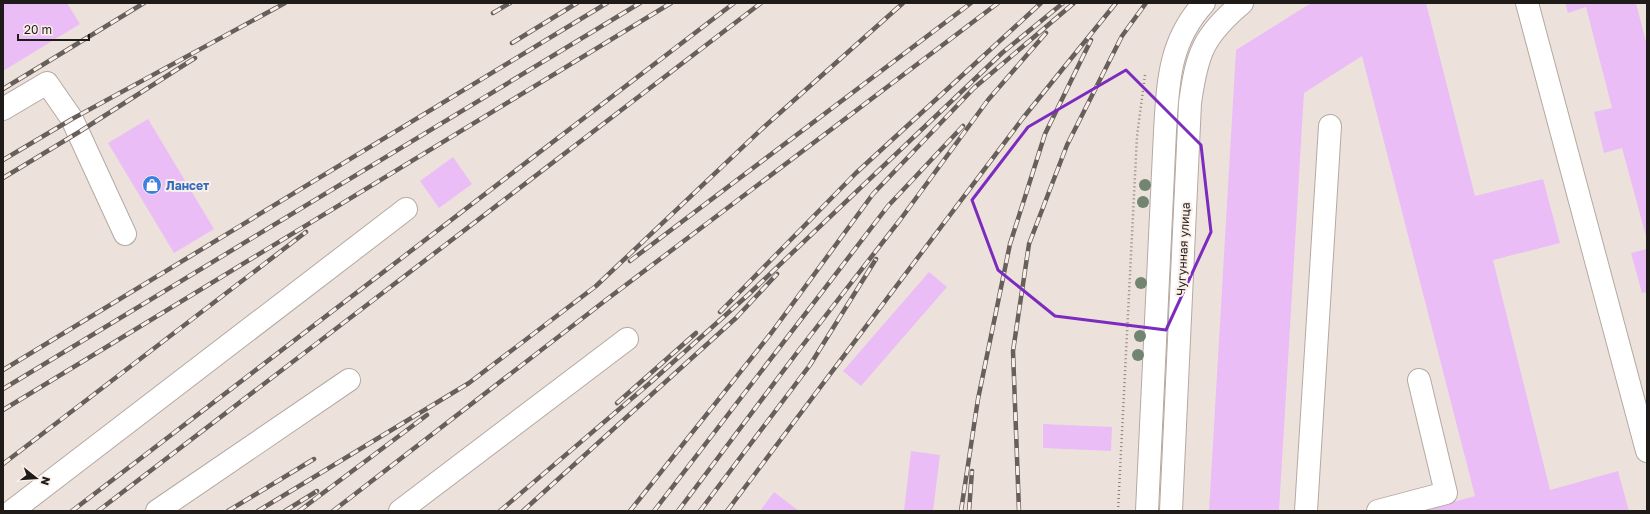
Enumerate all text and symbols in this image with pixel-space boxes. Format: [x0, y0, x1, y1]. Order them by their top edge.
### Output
scale bar [18, 16, 89, 42]
text: 20 m [24, 22, 52, 37]
shop icon: Лансет [141, 174, 163, 196]
place label: Лансет [166, 178, 209, 193]
street label: Чугунная улица [1173, 202, 1193, 296]
north arrow [16, 458, 56, 498]
text: N [39, 475, 53, 487]

